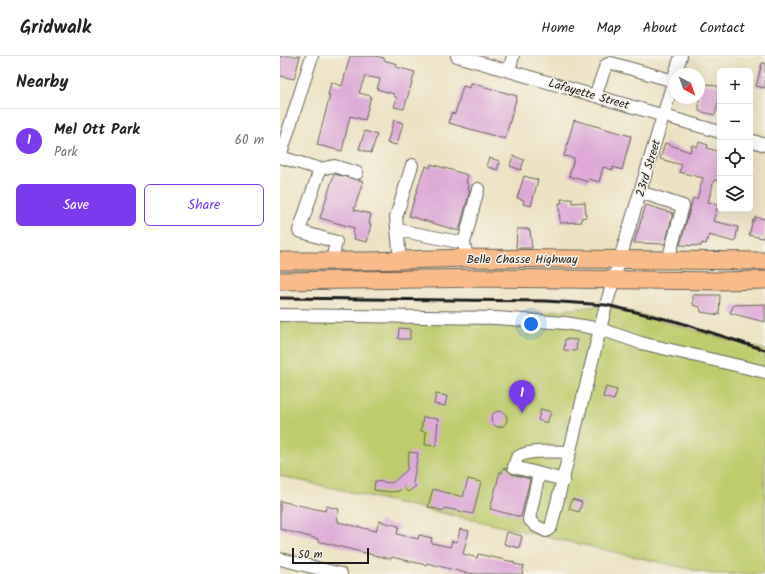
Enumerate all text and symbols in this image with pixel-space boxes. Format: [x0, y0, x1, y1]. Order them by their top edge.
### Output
text: Gridwalk [20, 13, 91, 43]
text: Home [541, 17, 575, 39]
text: Map [597, 17, 621, 39]
text: About [643, 17, 677, 39]
text: Contact [699, 17, 745, 39]
north arrow [669, 68, 705, 104]
map controls [717, 68, 753, 212]
button: + [717, 68, 753, 104]
text: Nearby [16, 69, 68, 96]
street label: Lafayette Street [546, 74, 632, 115]
button: − [717, 104, 753, 140]
text: Mel Ott Park [54, 118, 140, 142]
text: 1 [27, 130, 31, 151]
text: 60 m [235, 130, 264, 151]
street label: 23rd Street [631, 137, 666, 199]
button: locate [717, 140, 753, 176]
text: Park [54, 142, 78, 163]
button: layers [717, 176, 753, 212]
button: Save [16, 184, 136, 226]
button: Share [144, 184, 264, 226]
street label: Belle Chasse Highway [466, 250, 578, 269]
your location [521, 314, 541, 334]
pin: 1 [509, 380, 535, 413]
scale bar [292, 546, 369, 565]
text: 50 m [298, 546, 323, 564]

